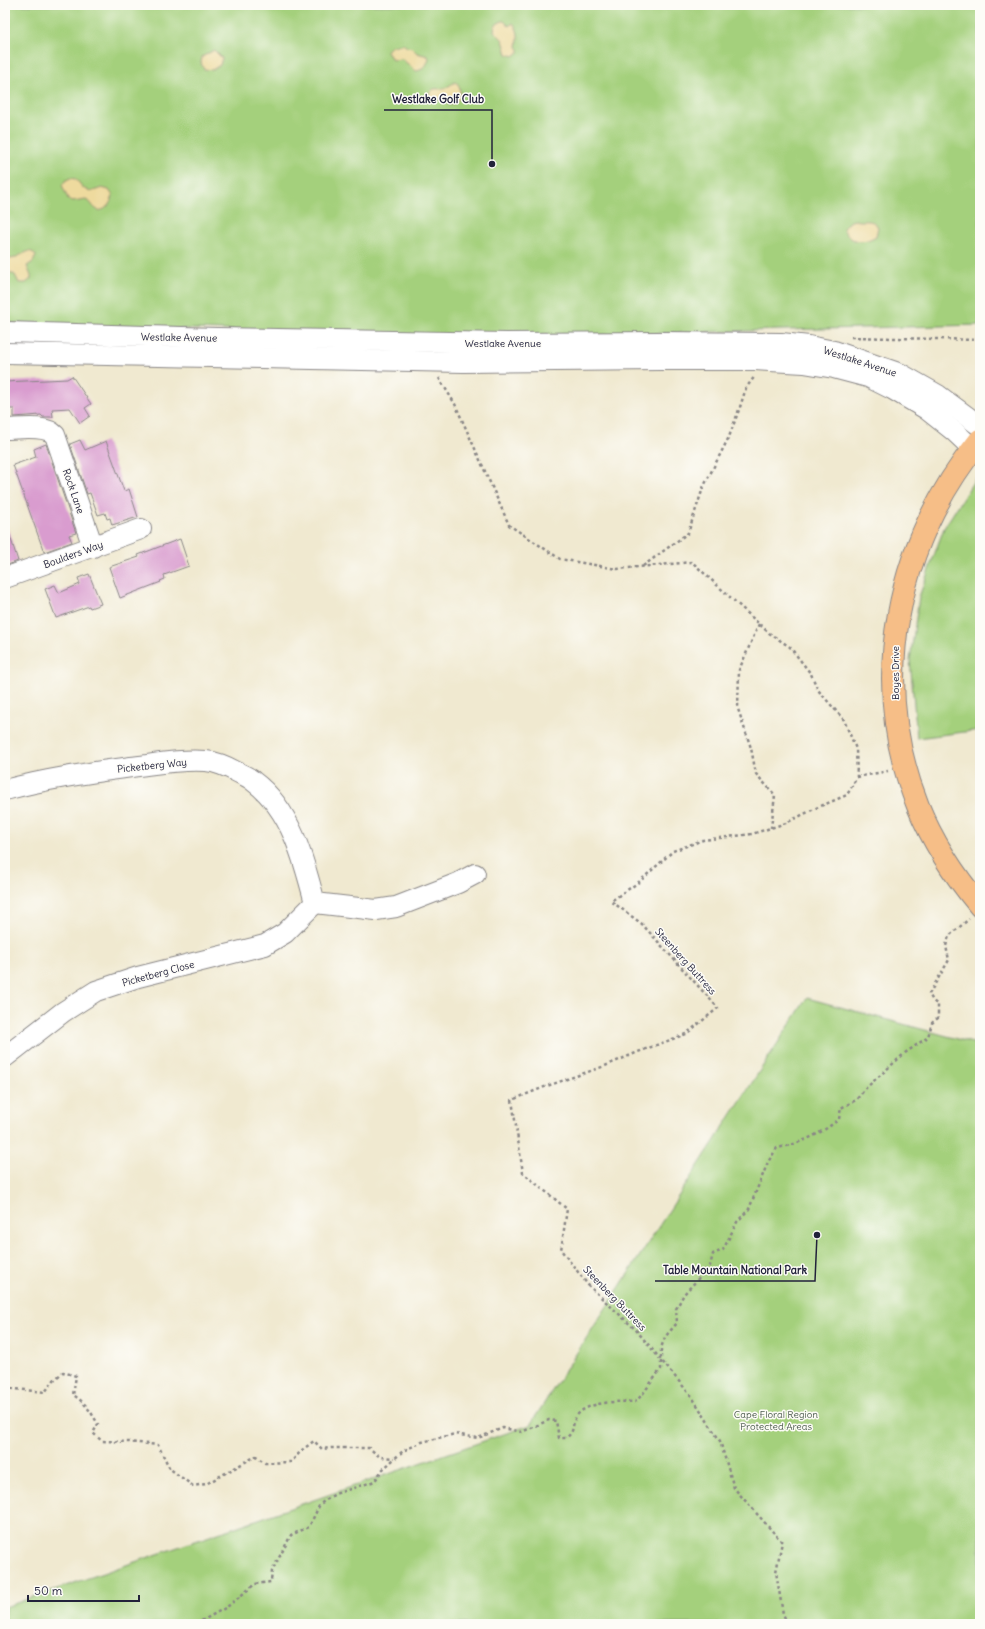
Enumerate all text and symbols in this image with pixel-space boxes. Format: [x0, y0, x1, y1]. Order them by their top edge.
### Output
callout: Westlake Golf Club [384, 87, 492, 110]
text: Westlake Golf Club [392, 92, 484, 106]
street label: Westlake Avenue [141, 330, 217, 345]
street label: Westlake Avenue [465, 337, 541, 350]
street label: Westlake Avenue [822, 344, 898, 379]
street label: Rock Lane [60, 467, 87, 515]
street label: Boulders Way [42, 538, 105, 571]
street label: Boyes Drive [889, 646, 902, 700]
street label: Picketberg Way [117, 755, 188, 776]
street label: Steenberg Buttress [652, 925, 719, 998]
street label: Picketberg Close [121, 958, 196, 989]
callout: Table Mountain National Park [655, 1258, 815, 1281]
street label: Steenberg Buttress [580, 1263, 649, 1334]
text: Table Mountain National Park [663, 1263, 807, 1277]
park label: Cape Floral Region Protected Areas [734, 1408, 818, 1433]
scale bar [28, 1577, 139, 1603]
text: 50 m [34, 1583, 63, 1598]

